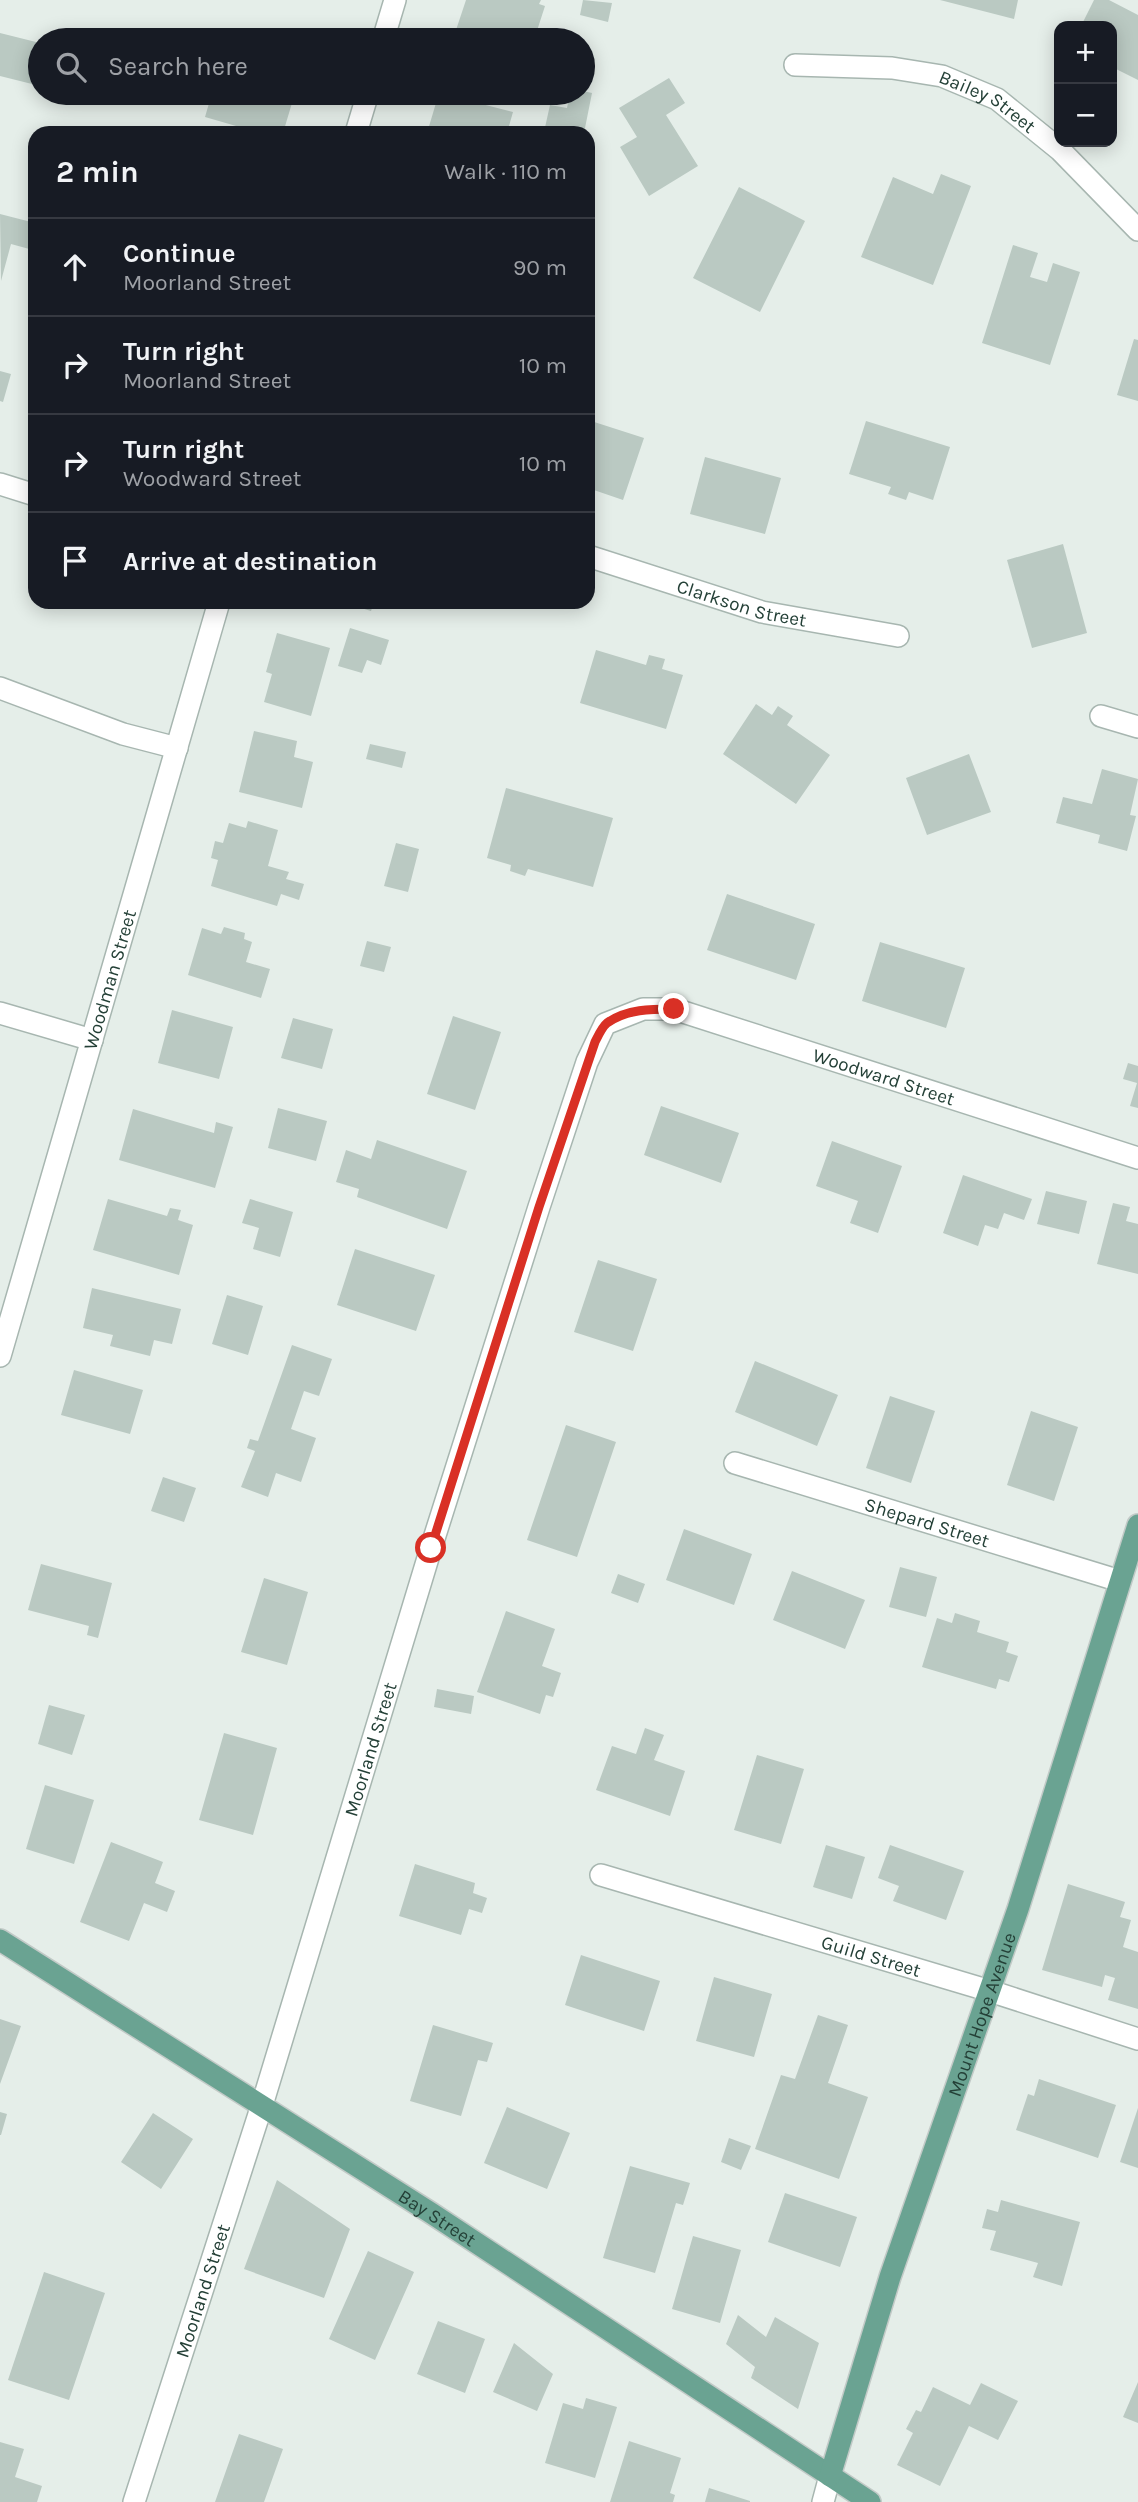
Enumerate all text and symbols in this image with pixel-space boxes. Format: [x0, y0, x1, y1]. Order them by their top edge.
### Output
map controls [1054, 21, 1117, 147]
button: + [1054, 21, 1117, 84]
search box [28, 28, 595, 105]
icon: search [52, 48, 90, 86]
text: Search here [108, 51, 248, 82]
street label: Bailey Street [936, 66, 1040, 138]
button: − [1054, 84, 1117, 147]
text: 2 min [56, 154, 139, 190]
text: Walk · 110 m [444, 158, 567, 185]
text: Continue [123, 238, 235, 269]
icon: ahead [56, 248, 94, 286]
text: 90 m [513, 254, 567, 281]
text: Moorland Street [123, 269, 291, 296]
text: Turn right [123, 336, 244, 367]
icon: right [56, 346, 94, 384]
text: 10 m [519, 352, 567, 379]
text: Moorland Street [123, 367, 291, 394]
text: Turn right [123, 434, 244, 465]
icon: right [56, 444, 94, 482]
text: 10 m [519, 450, 567, 477]
text: Woodward Street [123, 465, 301, 492]
icon: arrive [56, 542, 94, 580]
text: Arrive at destination [123, 546, 377, 577]
street label: Clarkson Street [674, 575, 808, 632]
street label: Woodman Street [80, 907, 141, 1052]
route end [658, 993, 689, 1024]
street label: Woodward Street [810, 1044, 957, 1110]
street label: Shepard Street [862, 1493, 992, 1552]
route start [415, 1532, 446, 1563]
street label: Moorland Street [340, 1680, 402, 1819]
street label: Mount Hope Avenue [944, 1930, 1021, 2100]
street label: Guild Street [819, 1931, 923, 1982]
street label: Bay Street [394, 2185, 480, 2251]
street label: Moorland Street [171, 2221, 235, 2361]

